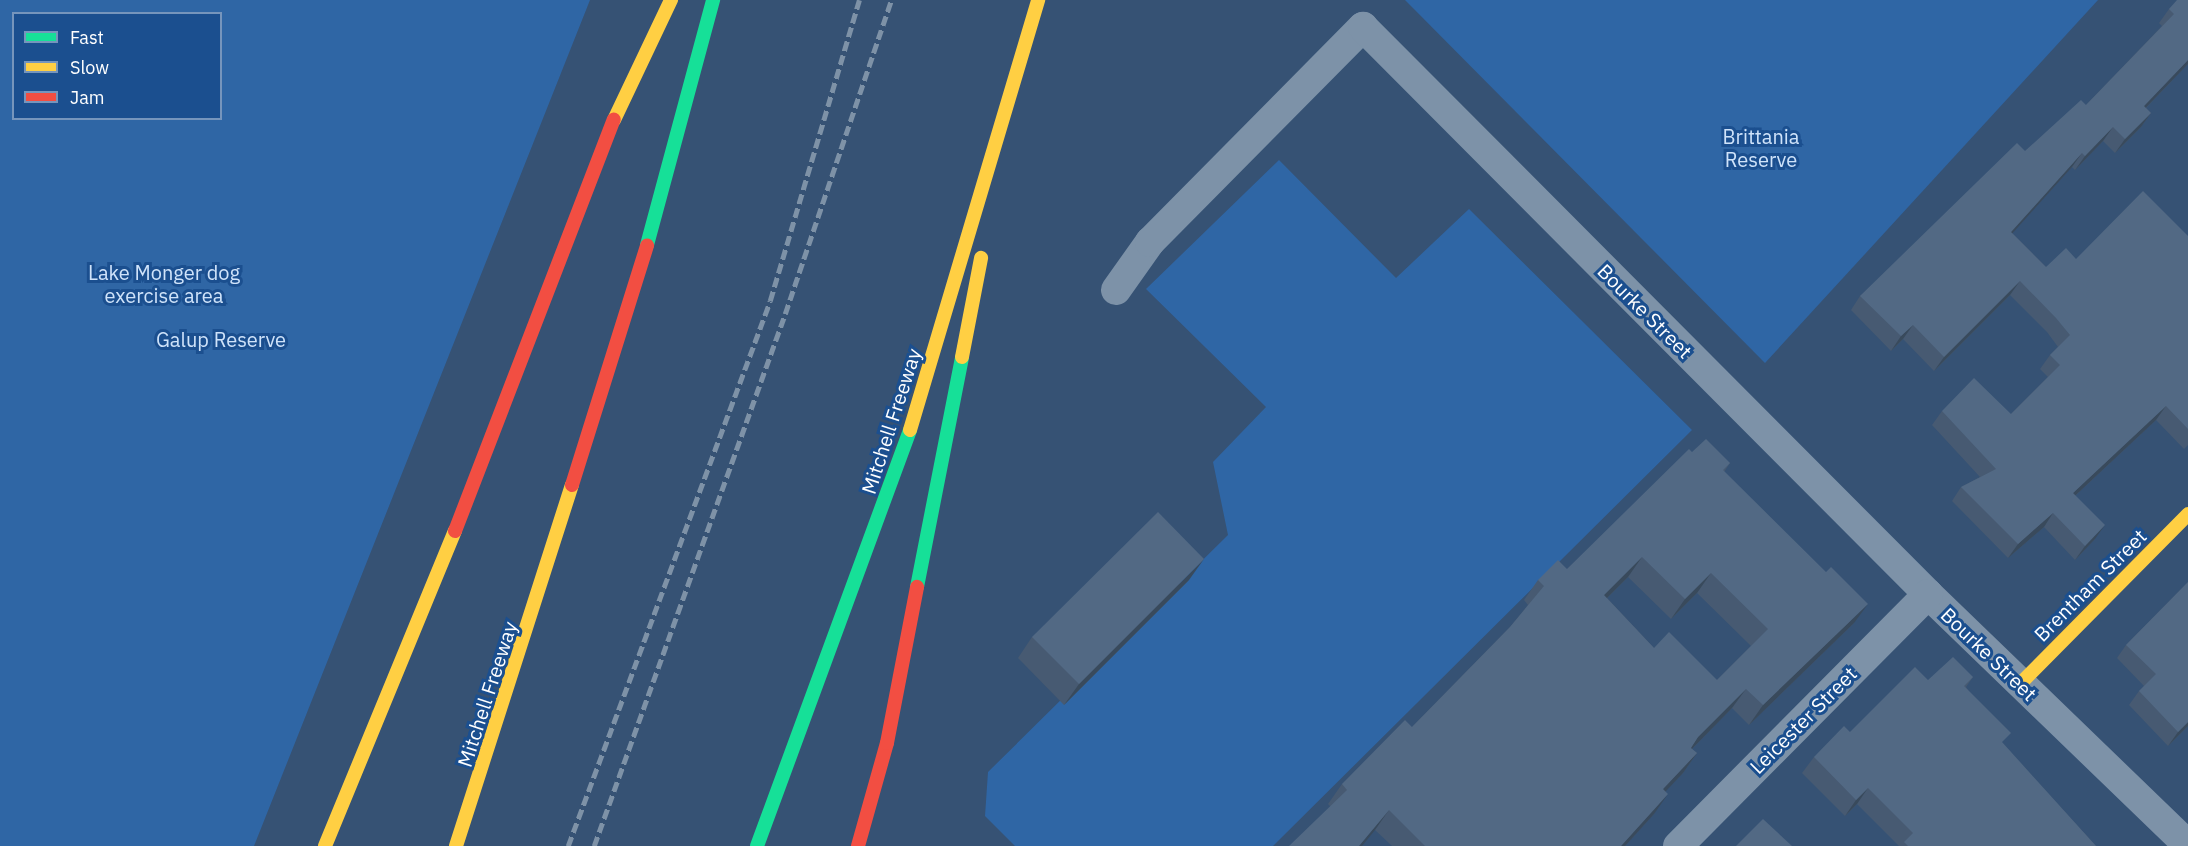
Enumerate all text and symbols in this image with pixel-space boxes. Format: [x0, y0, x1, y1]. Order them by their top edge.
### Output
legend [12, 12, 222, 120]
text: Fast [70, 26, 104, 49]
text: Slow [70, 56, 109, 79]
text: Jam [70, 86, 105, 109]
park label: Brittania Reserve [1723, 124, 1799, 171]
street label: Bourke Street [1593, 259, 1697, 363]
park label: Lake Monger dog exercise area [88, 260, 240, 307]
park label: Galup Reserve [156, 327, 286, 351]
street label: Mitchell Freeway [856, 345, 926, 497]
street label: Brentham Street [2029, 524, 2151, 646]
street label: Bourke Street [1936, 602, 2042, 706]
street label: Mitchell Freeway [452, 618, 522, 770]
street label: Leicester Street [1745, 662, 1861, 778]

